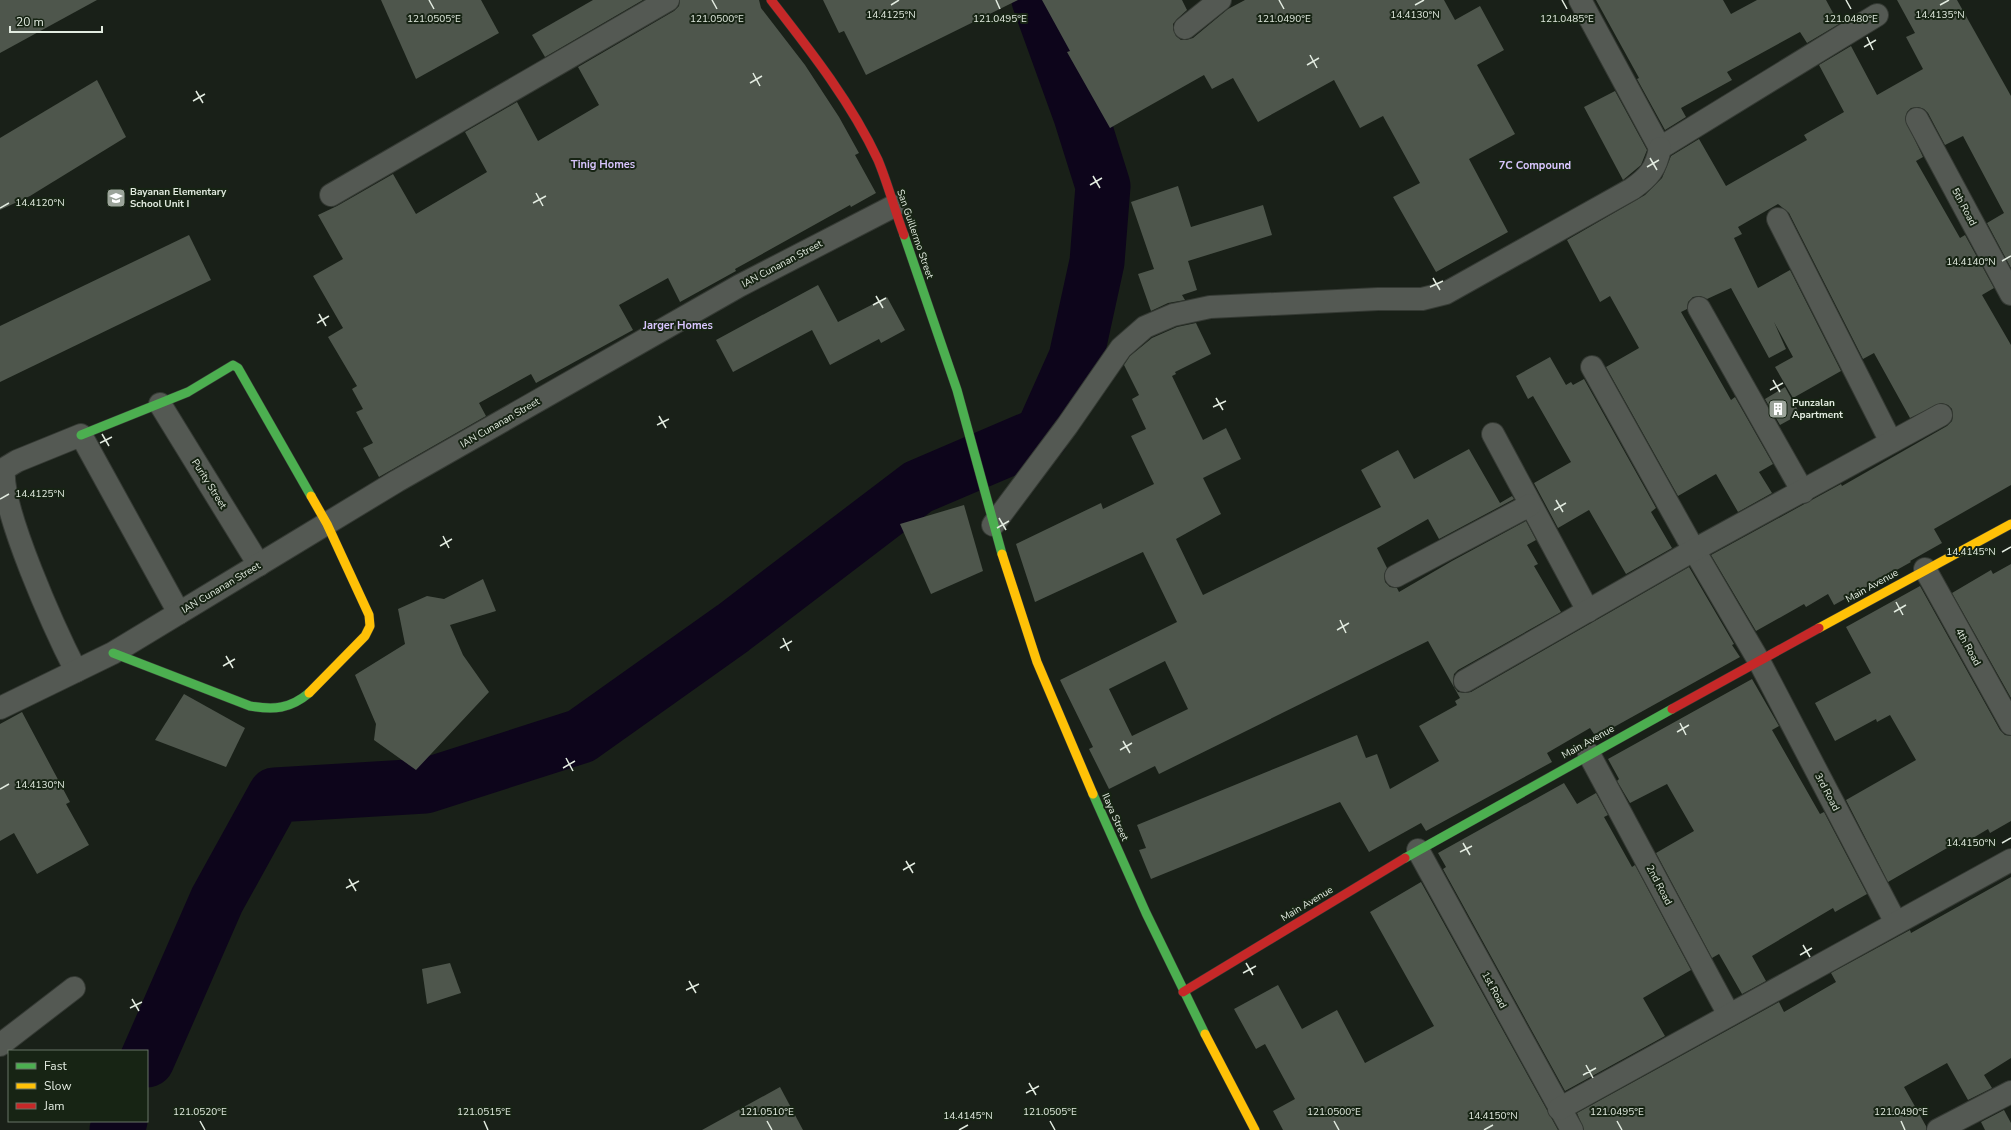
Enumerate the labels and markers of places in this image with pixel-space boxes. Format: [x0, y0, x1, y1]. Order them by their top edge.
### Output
place label: Bayanan Elementary School Unit I [130, 185, 227, 211]
school or university icon: Bayanan Elementary School Unit I [105, 187, 127, 209]
place label: Punzalan Apartment [1792, 396, 1843, 422]
building icon: Punzalan Apartment [1767, 398, 1789, 420]

